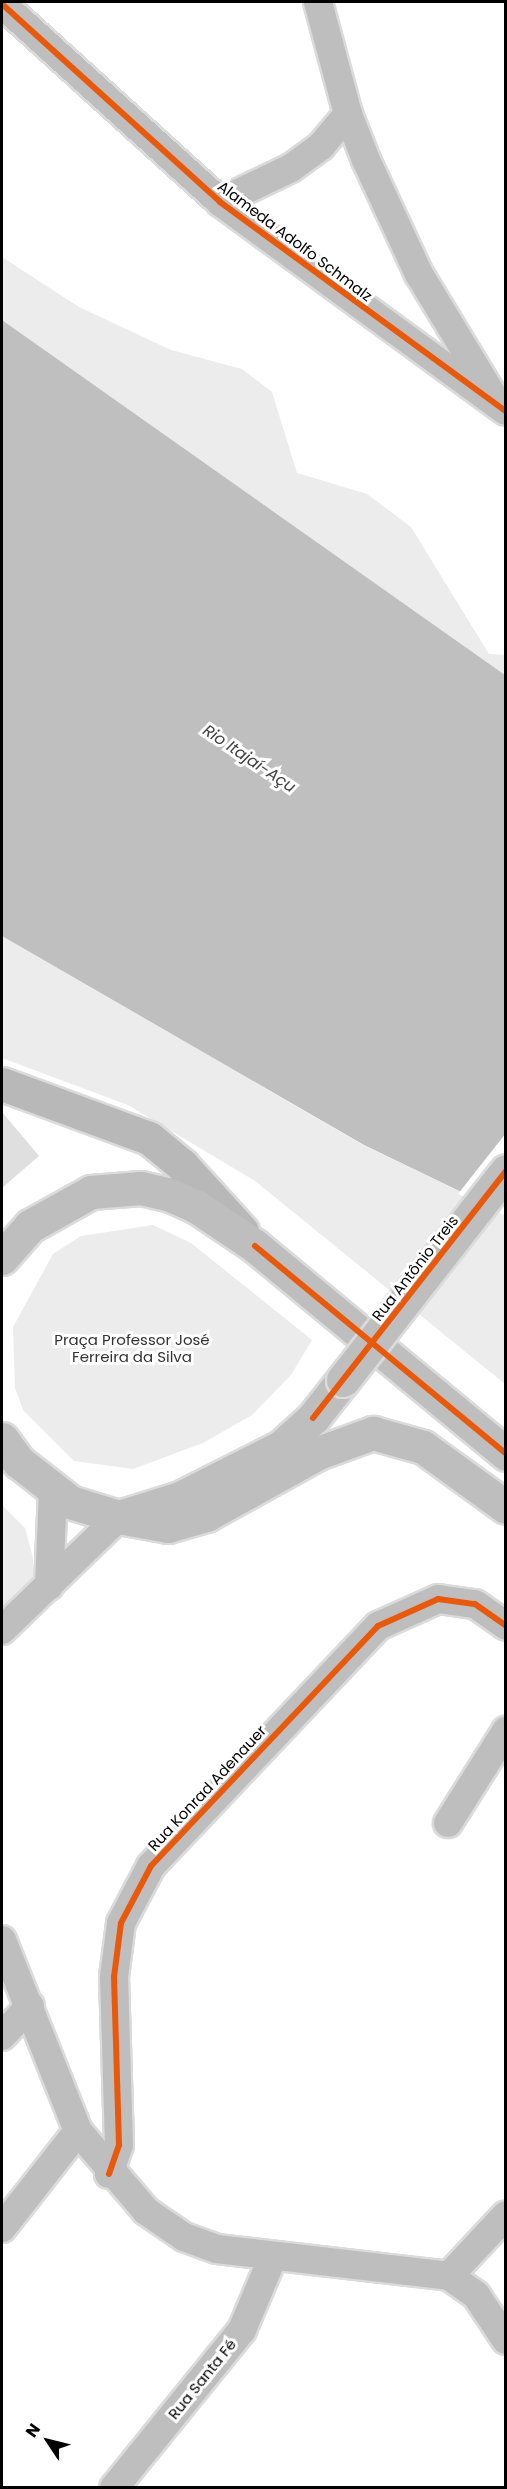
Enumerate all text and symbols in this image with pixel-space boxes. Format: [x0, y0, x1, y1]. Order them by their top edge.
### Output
street label: Alameda Adolfo Schmalz [214, 177, 376, 305]
water label: Rio Itajaí-Açu [199, 721, 299, 797]
street label: Rua Antônio Treis [368, 1212, 462, 1324]
park label: Praça Professor José Ferreira da Silva [54, 1330, 210, 1365]
street label: Rua Konrad Adenauer [144, 1722, 270, 1854]
street label: Rua Santa Fé [164, 2335, 240, 2423]
north arrow [18, 2411, 78, 2471]
text: N [20, 2419, 46, 2442]

